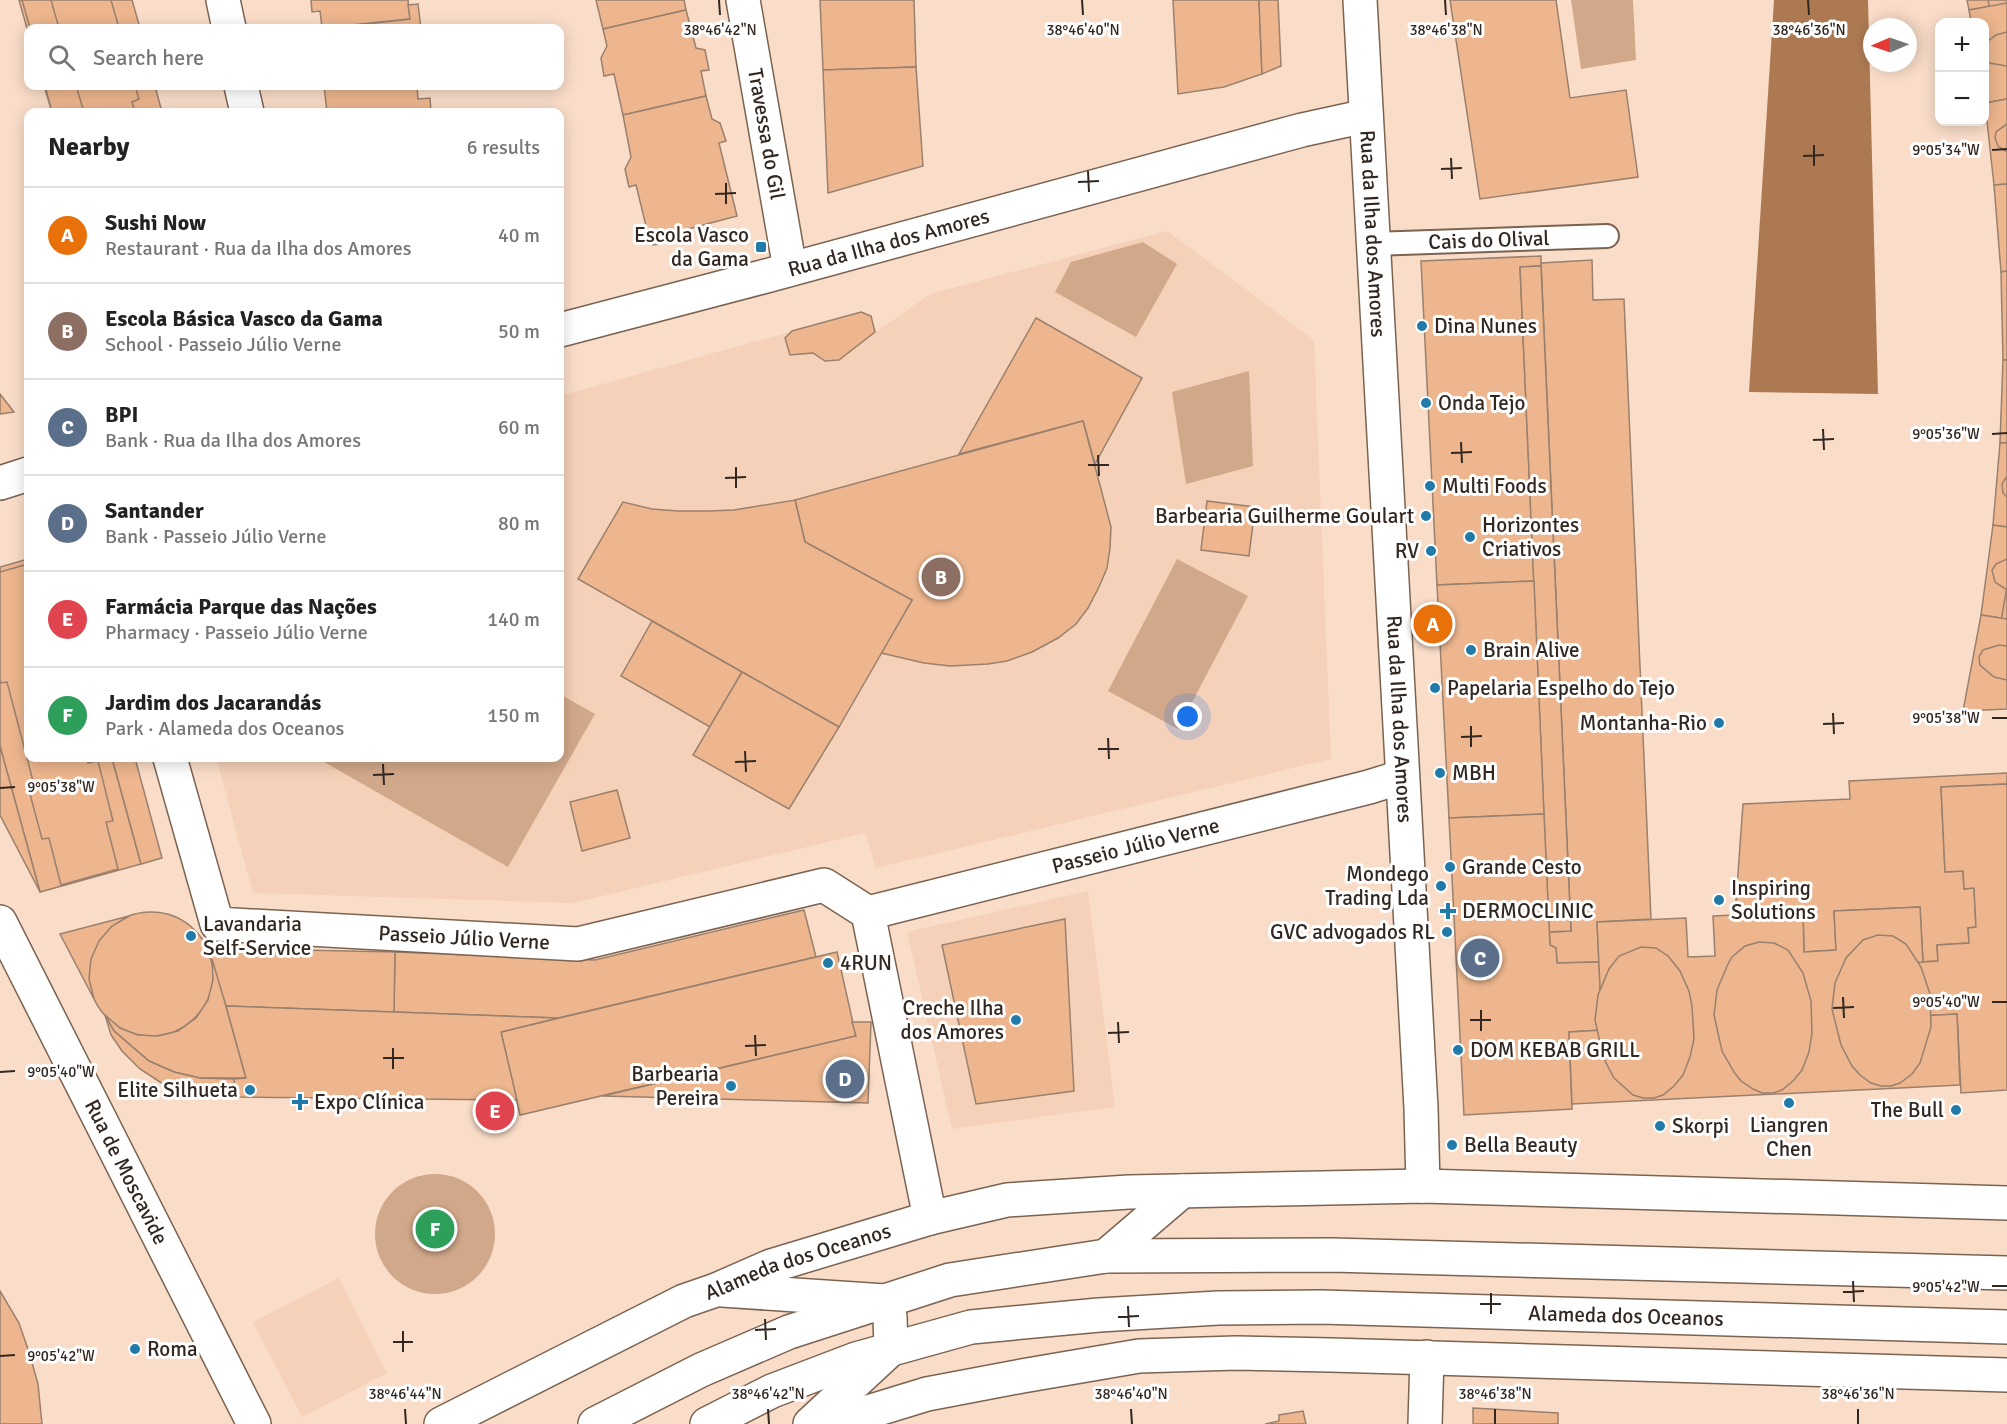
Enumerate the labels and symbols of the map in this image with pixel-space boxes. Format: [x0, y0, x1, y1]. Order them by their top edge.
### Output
north arrow [1863, 18, 1917, 72]
text: 38°46'42"N [683, 21, 757, 39]
text: 38°46'40"N [1046, 21, 1120, 39]
text: 38°46'38"N [1409, 21, 1483, 39]
text: 38°46'36"N [1772, 21, 1846, 39]
street label: Travessa do Gil [742, 66, 791, 202]
street label: Rua da Ilha dos Amores [1354, 129, 1392, 338]
text: 9°05'34"W [1912, 141, 1980, 159]
street label: Rua da Ilha dos Amores [785, 203, 992, 282]
place label: Escola Vasco da Gama [634, 222, 749, 272]
street label: Cais do Olival [1428, 225, 1550, 255]
marker: Escola Vasco da Gama [754, 240, 768, 254]
place label: Dina Nunes [1434, 313, 1537, 339]
marker: Dina Nunes [1415, 319, 1429, 333]
place label: Onda Tejo [1438, 390, 1526, 416]
marker: Onda Tejo [1419, 396, 1433, 410]
text: 9°05'36"W [1912, 425, 1980, 443]
place label: Multi Foods [1442, 473, 1547, 499]
marker: Multi Foods [1423, 479, 1437, 493]
place label: Barbearia Guilherme Goulart [1155, 503, 1414, 529]
marker: Barbearia Guilherme Goulart [1419, 509, 1433, 523]
place label: Horizontes Criativos [1482, 512, 1579, 562]
marker: Horizontes Criativos [1463, 530, 1477, 544]
place label: RV [1395, 538, 1419, 564]
marker: RV [1424, 544, 1438, 558]
pin: B [922, 554, 960, 600]
pin: A [1414, 602, 1452, 646]
street label: Rua da Ilha dos Amores [1381, 614, 1418, 823]
place label: Brain Alive [1483, 637, 1579, 663]
marker: Brain Alive [1464, 643, 1478, 657]
place label: Papelaria Espelho do Tejo [1447, 675, 1675, 701]
marker: Papelaria Espelho do Tejo [1428, 681, 1442, 695]
your location [1173, 702, 1202, 731]
text: 9°05'38"W [1912, 709, 1980, 727]
place label: Montanha-Rio [1580, 710, 1707, 736]
marker: Montanha-Rio [1712, 716, 1726, 730]
place label: MBH [1452, 760, 1496, 786]
marker: MBH [1433, 766, 1447, 780]
text: 9°05'38"W [27, 778, 95, 796]
street label: Passeio Júlio Verne [1049, 812, 1222, 879]
place label: Grande Cesto [1462, 854, 1582, 880]
marker: Grande Cesto [1443, 860, 1457, 874]
place label: Mondego Trading Lda [1325, 861, 1429, 911]
place label: Inspiring Solutions [1731, 875, 1816, 925]
marker: Mondego Trading Lda [1434, 879, 1448, 893]
marker: Inspiring Solutions [1712, 893, 1726, 907]
place label: DERMOCLINIC [1462, 898, 1594, 924]
marker: DERMOCLINIC [1439, 902, 1457, 920]
place label: Lavandaria Self-Service [203, 911, 311, 961]
place label: GVC advogados RL [1270, 919, 1435, 945]
street label: Passeio Júlio Verne [378, 920, 551, 955]
marker: GVC advogados RL [1440, 925, 1454, 939]
marker: Lavandaria Self-Service [184, 929, 198, 943]
pin: C [1460, 936, 1500, 980]
place label: 4RUN [840, 950, 892, 976]
marker: 4RUN [821, 956, 835, 970]
text: 9°05'40"W [1912, 993, 1980, 1011]
place label: Creche Ilha dos Amores [901, 995, 1004, 1045]
marker: Creche Ilha dos Amores [1009, 1013, 1023, 1027]
place label: DOM KEBAB GRILL [1470, 1037, 1640, 1063]
marker: DOM KEBAB GRILL [1451, 1043, 1465, 1057]
pin: D [826, 1056, 864, 1102]
place label: Barbearia Pereira [631, 1061, 719, 1111]
text: 9°05'40"W [27, 1063, 95, 1081]
place label: Elite Silhueta [117, 1077, 238, 1103]
marker: Barbearia Pereira [724, 1079, 738, 1093]
marker: Elite Silhueta [243, 1083, 257, 1097]
pin: E [476, 1088, 514, 1134]
place label: Expo Clínica [314, 1089, 424, 1115]
marker: Expo Clínica [291, 1093, 309, 1111]
street label: Rua de Moscavide [79, 1095, 174, 1249]
marker: Liangren Chen [1782, 1096, 1796, 1110]
place label: The Bull [1871, 1097, 1944, 1123]
marker: The Bull [1949, 1103, 1963, 1117]
place label: Liangren Chen [1750, 1112, 1828, 1162]
place label: Skorpi [1672, 1113, 1729, 1139]
marker: Skorpi [1653, 1119, 1667, 1133]
place label: Bella Beauty [1464, 1132, 1577, 1158]
marker: Bella Beauty [1445, 1138, 1459, 1152]
pin: F [416, 1206, 454, 1252]
street label: Alameda dos Oceanos [701, 1218, 894, 1306]
text: 9°05'42"W [1912, 1278, 1980, 1296]
street label: Alameda dos Oceanos [1528, 1300, 1724, 1332]
place label: Roma [147, 1336, 198, 1362]
marker: Roma [128, 1342, 142, 1356]
text: 9°05'42"W [27, 1347, 95, 1365]
text: 38°46'44"N [368, 1385, 442, 1403]
text: 38°46'42"N [731, 1385, 805, 1403]
text: 38°46'40"N [1094, 1385, 1168, 1403]
text: 38°46'38"N [1458, 1385, 1532, 1403]
text: 38°46'36"N [1821, 1385, 1895, 1403]

